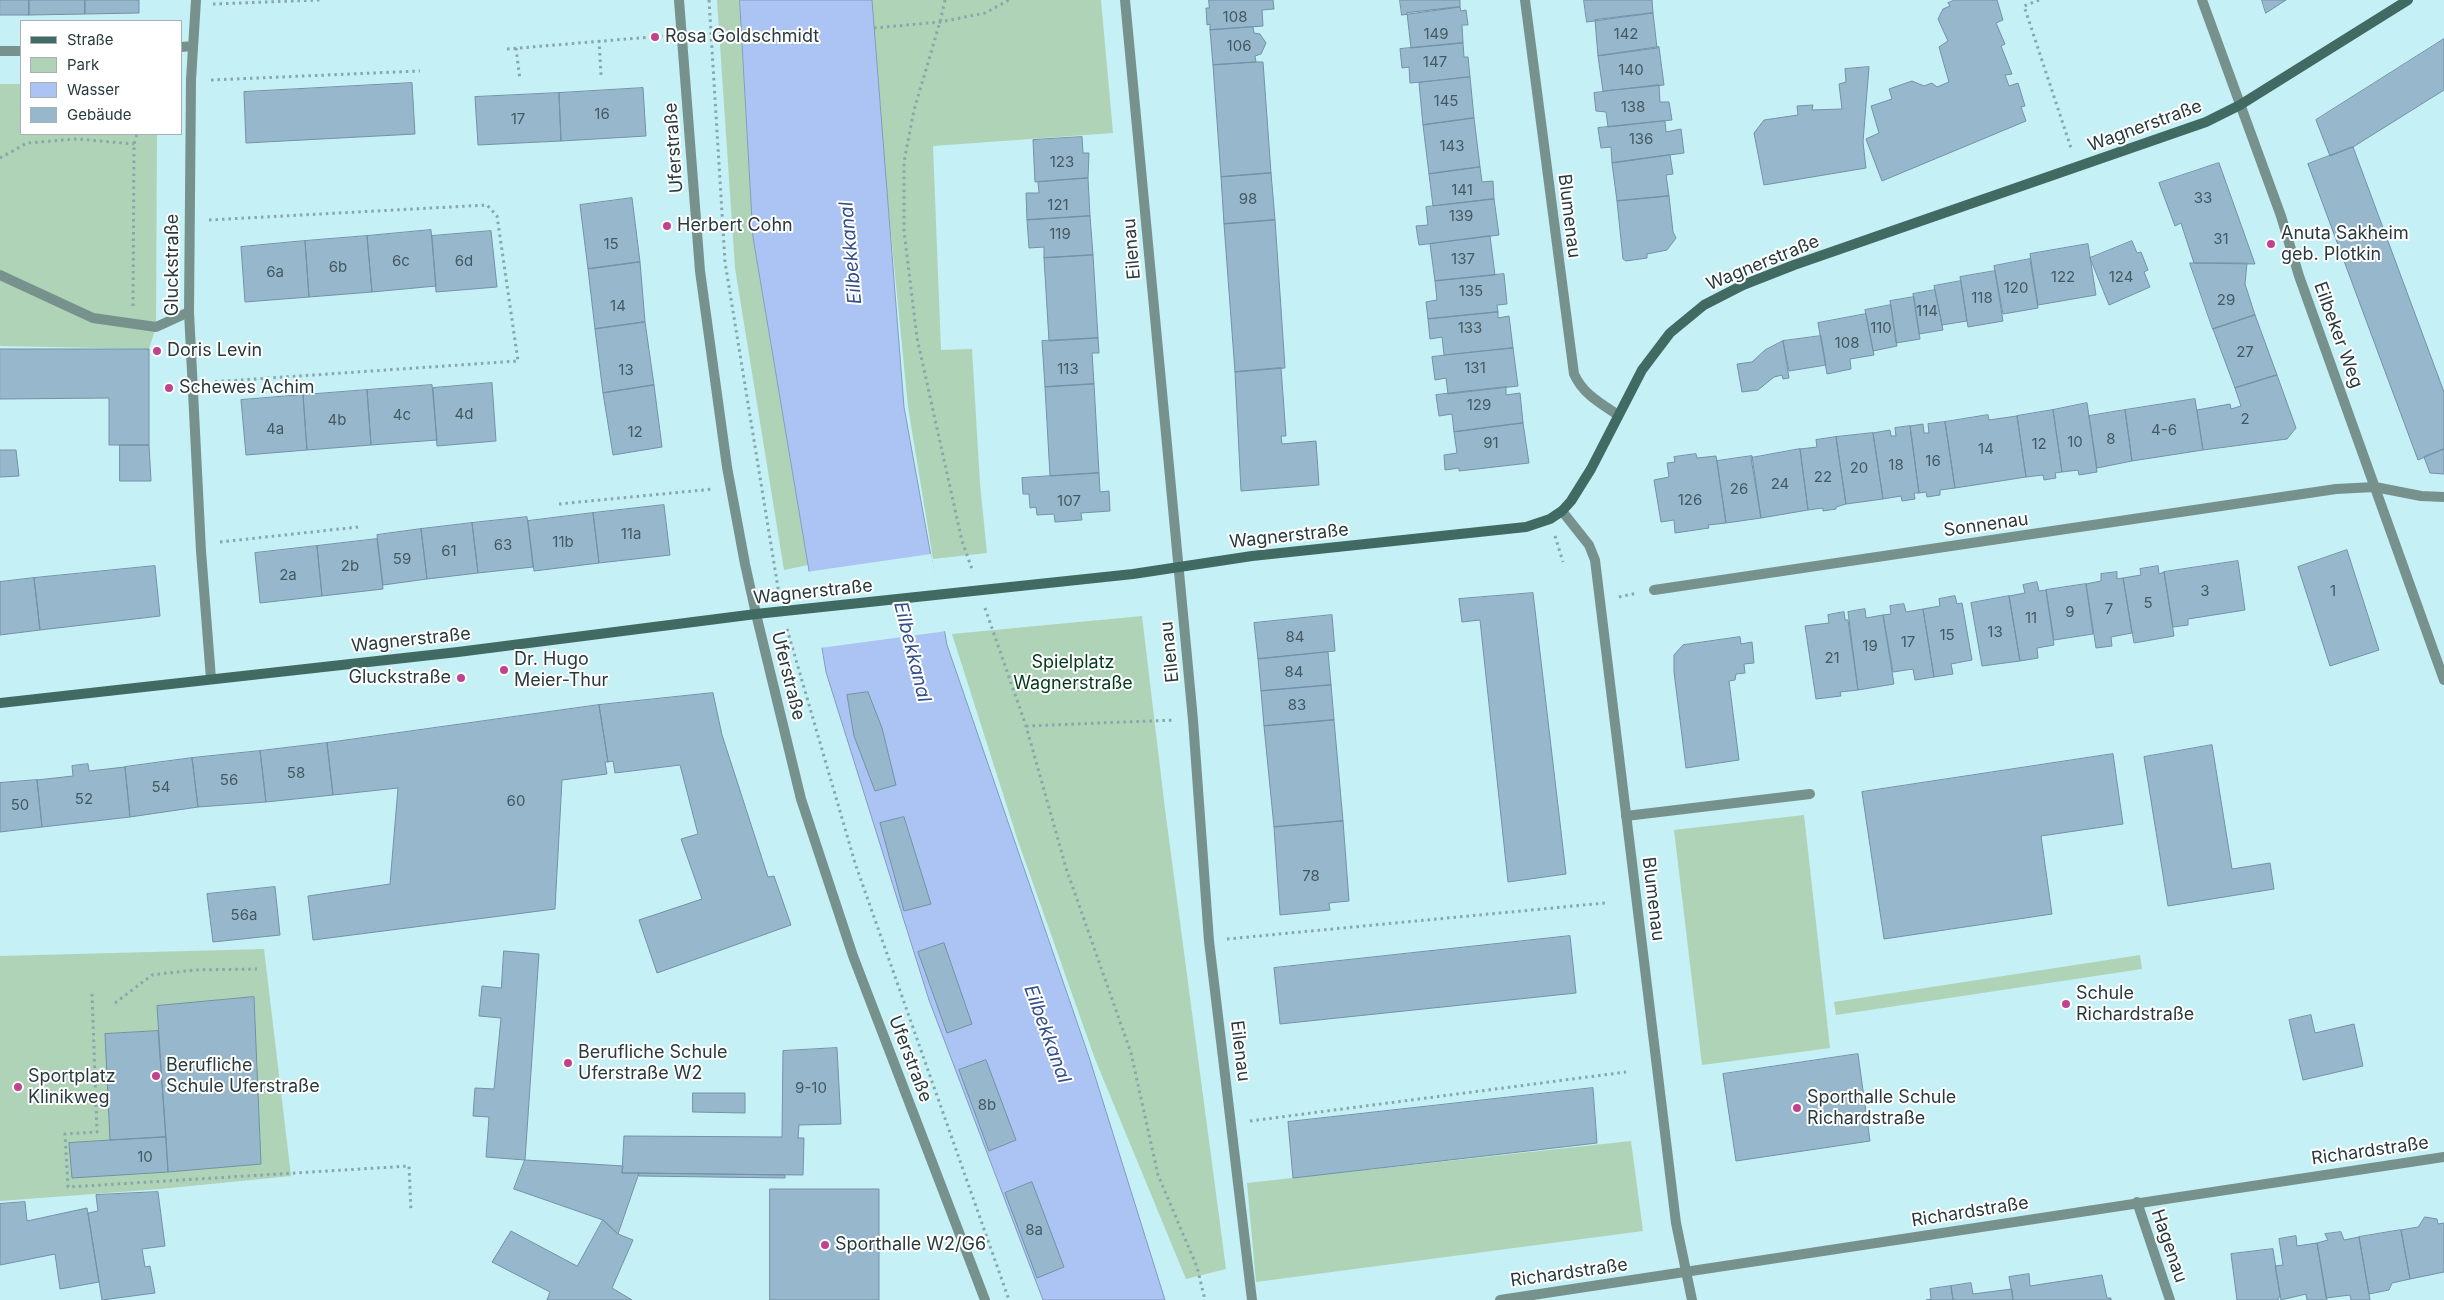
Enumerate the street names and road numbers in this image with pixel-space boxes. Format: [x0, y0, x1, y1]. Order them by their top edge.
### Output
street label: Wagnerstraße [2085, 95, 2205, 157]
street label: Uferstraße [660, 102, 688, 194]
street label: Blumenau [1553, 173, 1585, 259]
street label: Gluckstraße [162, 214, 184, 316]
street label: Eilenau [1119, 217, 1145, 281]
street label: Wagnerstraße [1703, 231, 1823, 295]
street label: Eilbeker Weg [2309, 279, 2367, 391]
street label: Sonnenau [1942, 508, 2030, 542]
street label: Wagnerstraße [1228, 519, 1350, 553]
street label: Wagnerstraße [752, 575, 874, 609]
street label: Eilenau [1156, 620, 1184, 684]
street label: Wagnerstraße [350, 623, 472, 657]
street label: Uferstraße [767, 629, 809, 723]
street label: Blumenau [1637, 856, 1669, 942]
street label: Uferstraße [884, 1013, 936, 1105]
street label: Eilenau [1226, 1019, 1254, 1083]
street label: Richardstraße [2310, 1132, 2430, 1170]
street label: Richardstraße [1910, 1192, 2030, 1232]
street label: Hagenau [2146, 1206, 2192, 1286]
street label: Richardstraße [1509, 1254, 1629, 1292]

